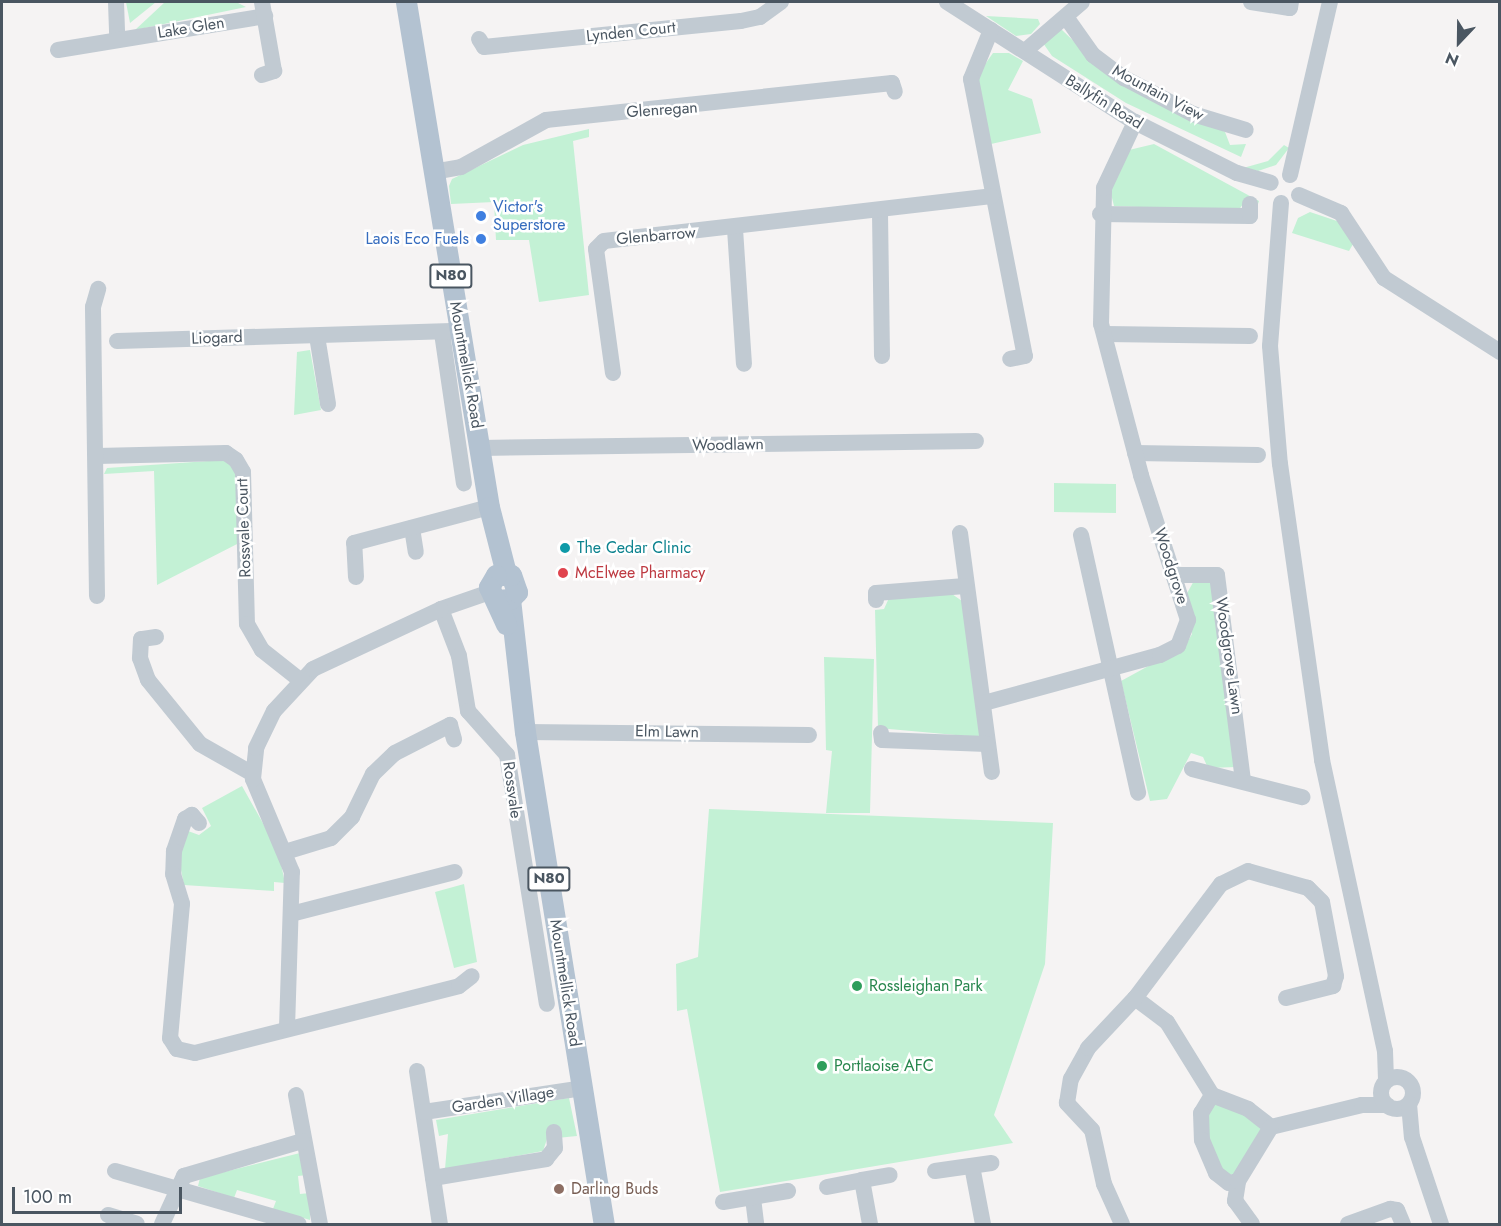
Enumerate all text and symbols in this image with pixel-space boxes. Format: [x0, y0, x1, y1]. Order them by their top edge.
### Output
north arrow [1429, 12, 1489, 72]
street label: Lake Glen [156, 13, 226, 43]
street label: Lynden Court [585, 18, 677, 46]
text: N [1442, 46, 1462, 72]
street label: Mountain View [1109, 61, 1207, 125]
street label: Ballyfin Road [1062, 71, 1146, 133]
street label: Glenregan [626, 98, 698, 122]
place label: Victor's Superstore [493, 197, 566, 235]
marker: Victor's Superstore [474, 209, 488, 223]
street label: Glenbarrow [615, 223, 697, 249]
place label: Laois Eco Fuels [366, 229, 469, 249]
marker: Laois Eco Fuels [474, 232, 488, 246]
road number: N80 [428, 264, 474, 288]
street label: Mountmellick Road [445, 300, 487, 430]
street label: Liogard [191, 328, 243, 348]
street label: Woodlawn [692, 435, 764, 455]
street label: Rossvale Court [233, 478, 255, 578]
street label: Woodgrove [1150, 525, 1192, 607]
place label: The Cedar Clinic [577, 538, 691, 558]
marker: The Cedar Clinic [558, 541, 572, 555]
place label: McElwee Pharmacy [575, 563, 705, 583]
marker: McElwee Pharmacy [556, 566, 570, 580]
street label: Woodgrove Lawn [1211, 596, 1247, 716]
street label: Elm Lawn [635, 722, 699, 742]
street label: Rossvale [499, 760, 525, 820]
road number: N80 [526, 867, 572, 891]
street label: Mountmellick Road [545, 918, 585, 1048]
place label: Rossleighan Park [869, 976, 983, 996]
marker: Rossleighan Park [850, 979, 864, 993]
place label: Portlaoise AFC [834, 1056, 934, 1076]
marker: Portlaoise AFC [815, 1059, 829, 1073]
street label: Garden Village [450, 1082, 556, 1118]
scale bar [15, 1175, 184, 1213]
place label: Darling Buds [571, 1179, 658, 1199]
marker: Darling Buds [552, 1182, 566, 1196]
text: 100 m [23, 1184, 72, 1210]

